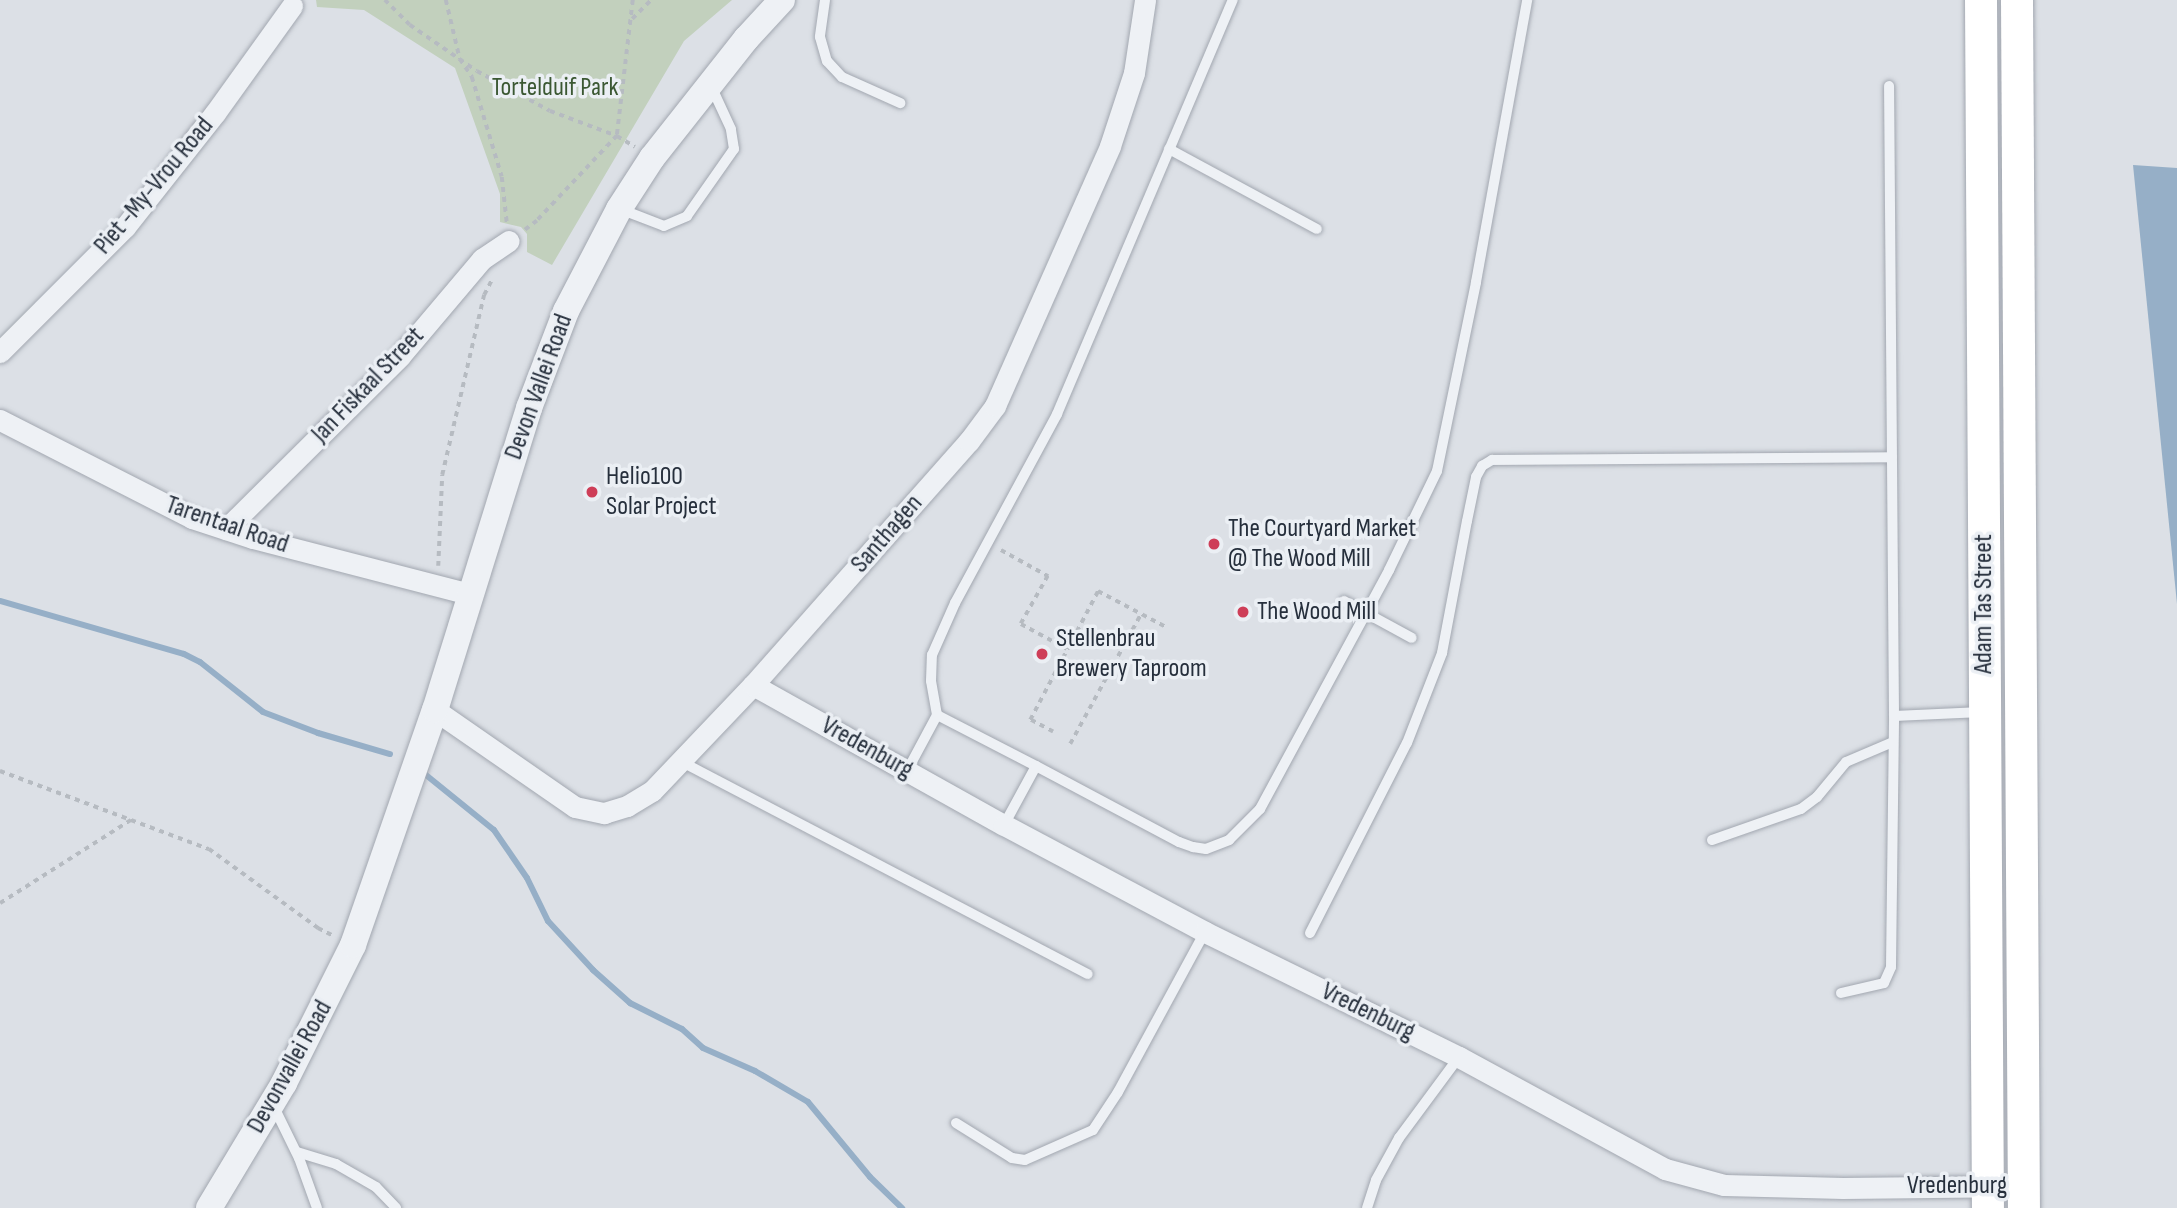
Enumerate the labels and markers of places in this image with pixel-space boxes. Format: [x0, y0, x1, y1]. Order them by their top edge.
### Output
place label: Helio100 Solar Project [606, 461, 716, 522]
marker: Helio100 Solar Project [584, 484, 600, 500]
place label: The Courtyard Market @ The Wood Mill [1228, 513, 1416, 574]
marker: The Courtyard Market @ The Wood Mill [1206, 536, 1222, 552]
place label: The Wood Mill [1257, 596, 1376, 628]
marker: The Wood Mill [1235, 604, 1251, 620]
place label: Stellenbrau Brewery Taproom [1056, 623, 1207, 684]
marker: Stellenbrau Brewery Taproom [1034, 646, 1050, 662]

